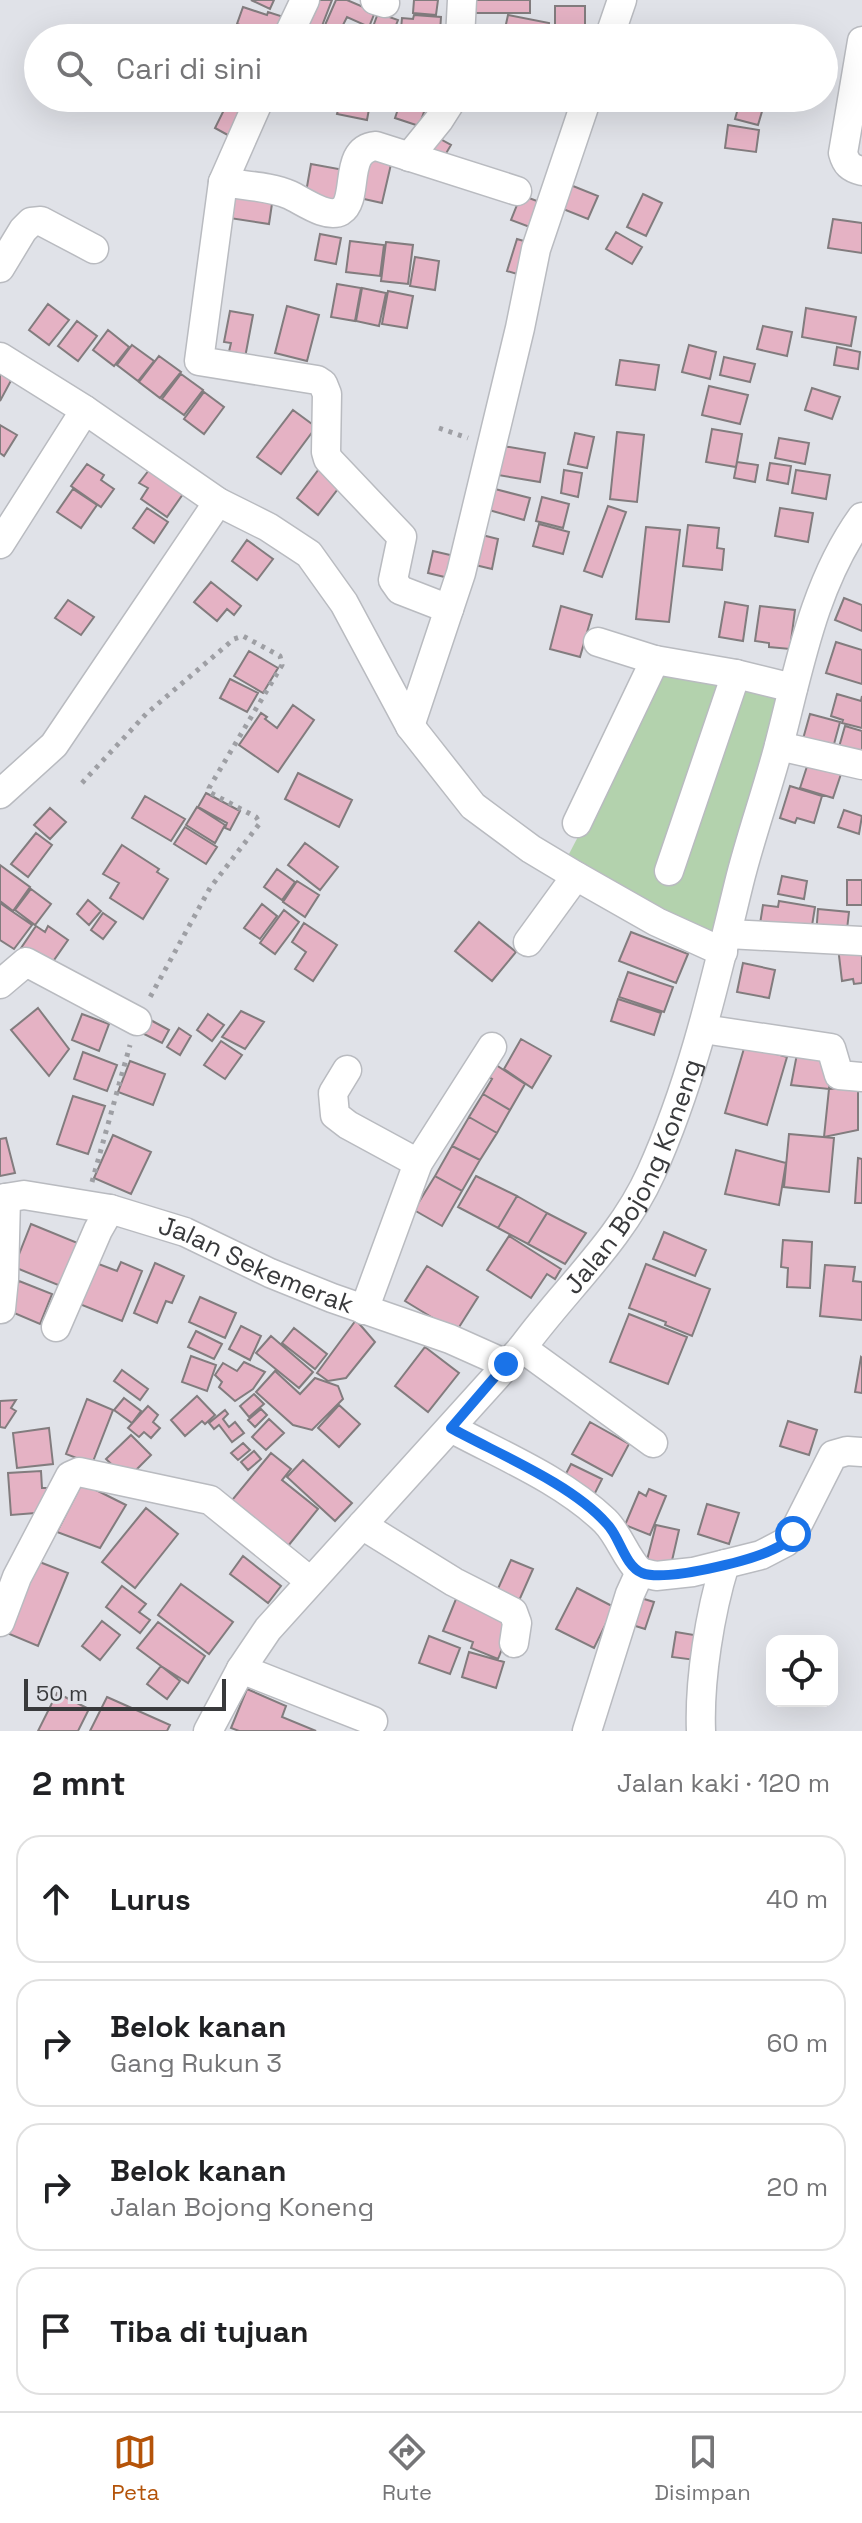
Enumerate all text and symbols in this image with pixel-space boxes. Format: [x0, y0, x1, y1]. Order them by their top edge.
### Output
search box [24, 24, 838, 112]
icon: search [52, 46, 96, 90]
text: Cari di sini [116, 49, 262, 88]
street label: Jalan Bojong Koneng [556, 1055, 709, 1301]
street label: Jalan Sekemerak [154, 1208, 358, 1321]
route end [488, 1346, 524, 1382]
route start [775, 1516, 811, 1552]
map controls [766, 1635, 838, 1707]
button: locate [766, 1635, 838, 1707]
scale bar [24, 1675, 226, 1711]
text: 50 m [36, 1679, 88, 1707]
text: 2 mnt [32, 1762, 126, 1805]
text: Jalan kaki · 120 m [617, 1766, 830, 1800]
icon: ahead [34, 1877, 78, 1921]
text: Lurus [110, 1880, 191, 1919]
text: 40 m [766, 1882, 828, 1916]
text: Belok kanan [110, 2007, 286, 2046]
icon: right [34, 2021, 78, 2065]
text: 60 m [766, 2026, 828, 2060]
text: Gang Rukun 3 [110, 2046, 282, 2080]
text: Belok kanan [110, 2151, 286, 2190]
icon: right [34, 2165, 78, 2209]
text: 20 m [767, 2170, 828, 2204]
text: Jalan Bojong Koneng [110, 2190, 374, 2224]
icon: arrive [34, 2309, 78, 2353]
text: Tiba di tujuan [110, 2312, 309, 2351]
tab: Peta [111, 2430, 159, 2506]
tab: Rute [382, 2430, 432, 2506]
tab: Disimpan [655, 2430, 751, 2506]

